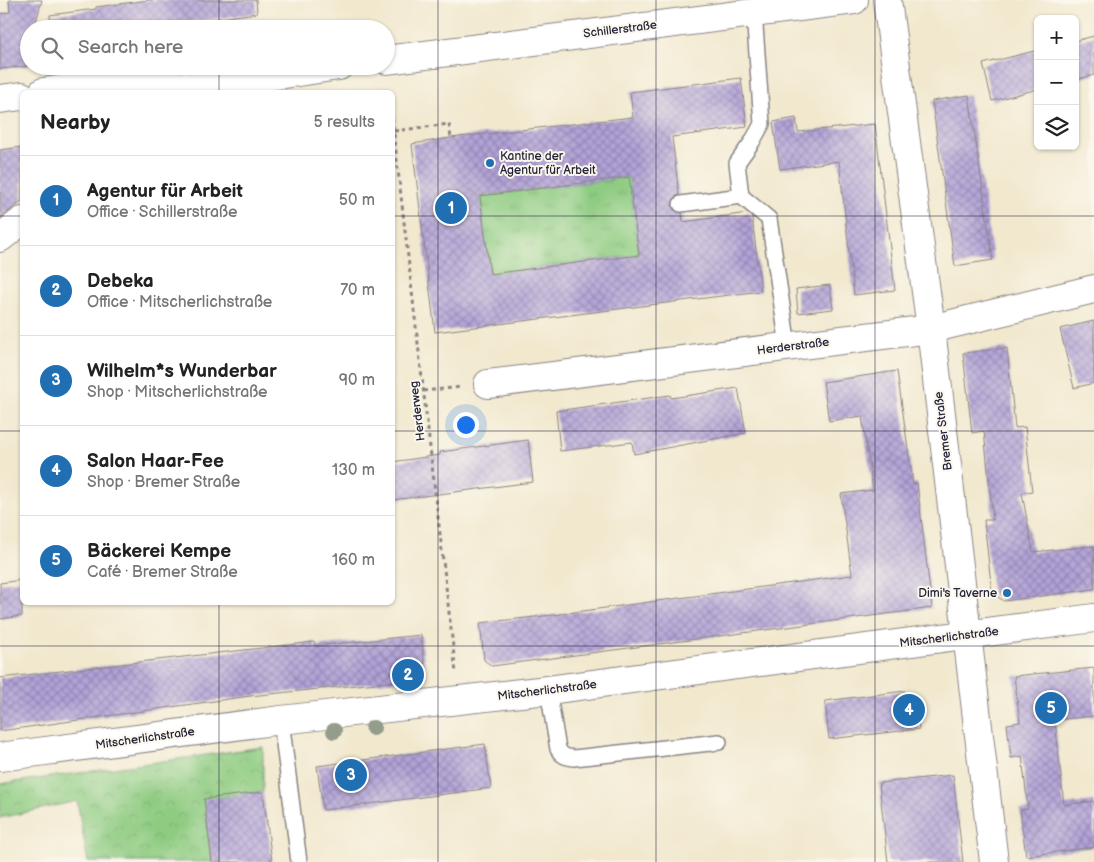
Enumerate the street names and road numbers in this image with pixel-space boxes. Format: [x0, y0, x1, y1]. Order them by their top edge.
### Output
street label: Schillerstraße [582, 18, 658, 41]
street label: Herderstraße [756, 335, 830, 358]
street label: Herderweg [406, 380, 429, 442]
street label: Bremer Straße [931, 391, 956, 471]
street label: Mitscherlichstraße [899, 624, 1000, 651]
street label: Mitscherlichstraße [497, 677, 598, 704]
street label: Mitscherlichstraße [95, 724, 196, 753]

